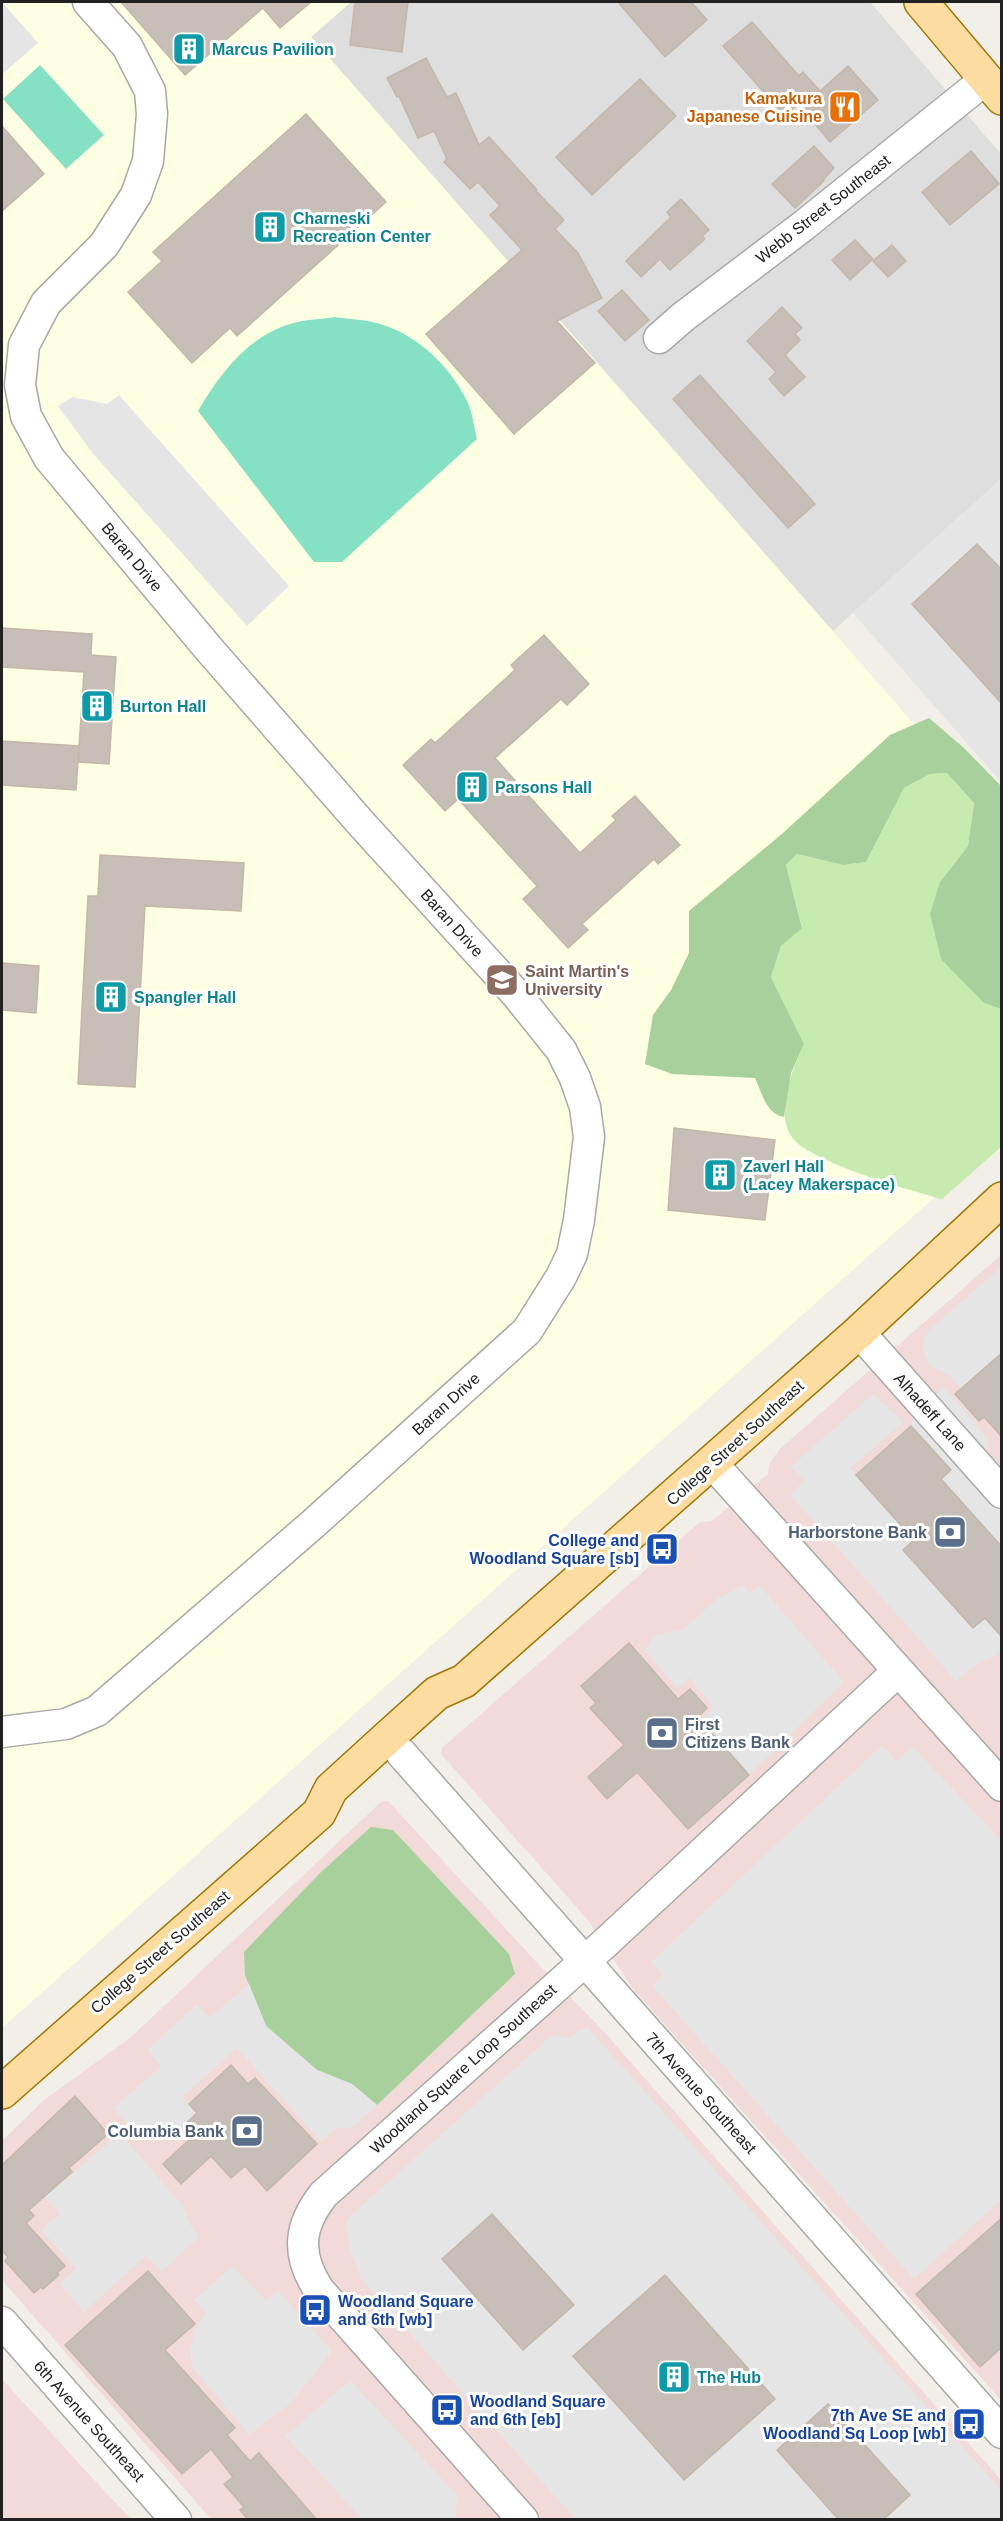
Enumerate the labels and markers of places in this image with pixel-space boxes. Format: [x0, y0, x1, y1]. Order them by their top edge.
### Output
building icon: Marcus Pavilion [171, 31, 207, 67]
place label: Marcus Pavilion [212, 41, 334, 58]
restaurant icon: Kamakura Japanese Cuisine [827, 89, 863, 125]
place label: Kamakura Japanese Cuisine [687, 90, 822, 125]
building icon: Charneski Recreation Center [252, 209, 288, 245]
place label: Charneski Recreation Center [293, 210, 431, 245]
building icon: Burton Hall [79, 688, 115, 724]
place label: Burton Hall [120, 698, 206, 715]
building icon: Parsons Hall [454, 769, 490, 805]
place label: Parsons Hall [495, 779, 592, 796]
school or university icon: Saint Martin's University [484, 962, 520, 998]
place label: Saint Martin's University [525, 963, 629, 998]
building icon: Spangler Hall [93, 979, 129, 1015]
place label: Spangler Hall [134, 989, 236, 1006]
building icon: Zaverl Hall (Lacey Makerspace) [702, 1157, 738, 1193]
place label: Zaverl Hall (Lacey Makerspace) [743, 1158, 895, 1193]
bank icon: Harborstone Bank [932, 1514, 968, 1550]
place label: Harborstone Bank [788, 1524, 927, 1541]
bus stop icon: College and Woodland Square [sb] [644, 1531, 680, 1567]
place label: College and Woodland Square [sb] [470, 1532, 639, 1567]
bank icon: First Citizens Bank [644, 1715, 680, 1751]
place label: First Citizens Bank [685, 1716, 790, 1751]
bank icon: Columbia Bank [229, 2113, 265, 2149]
place label: Columbia Bank [108, 2123, 224, 2140]
bus stop icon: Woodland Square and 6th [wb] [297, 2292, 333, 2328]
place label: Woodland Square and 6th [wb] [338, 2293, 474, 2328]
building icon: The Hub [656, 2359, 692, 2395]
place label: The Hub [697, 2369, 761, 2386]
bus stop icon: Woodland Square and 6th [eb] [429, 2392, 465, 2428]
place label: Woodland Square and 6th [eb] [470, 2393, 606, 2428]
bus stop icon: 7th Ave SE and Woodland Sq Loop [wb] [951, 2406, 987, 2442]
place label: 7th Ave SE and Woodland Sq Loop [wb] [763, 2407, 946, 2442]

